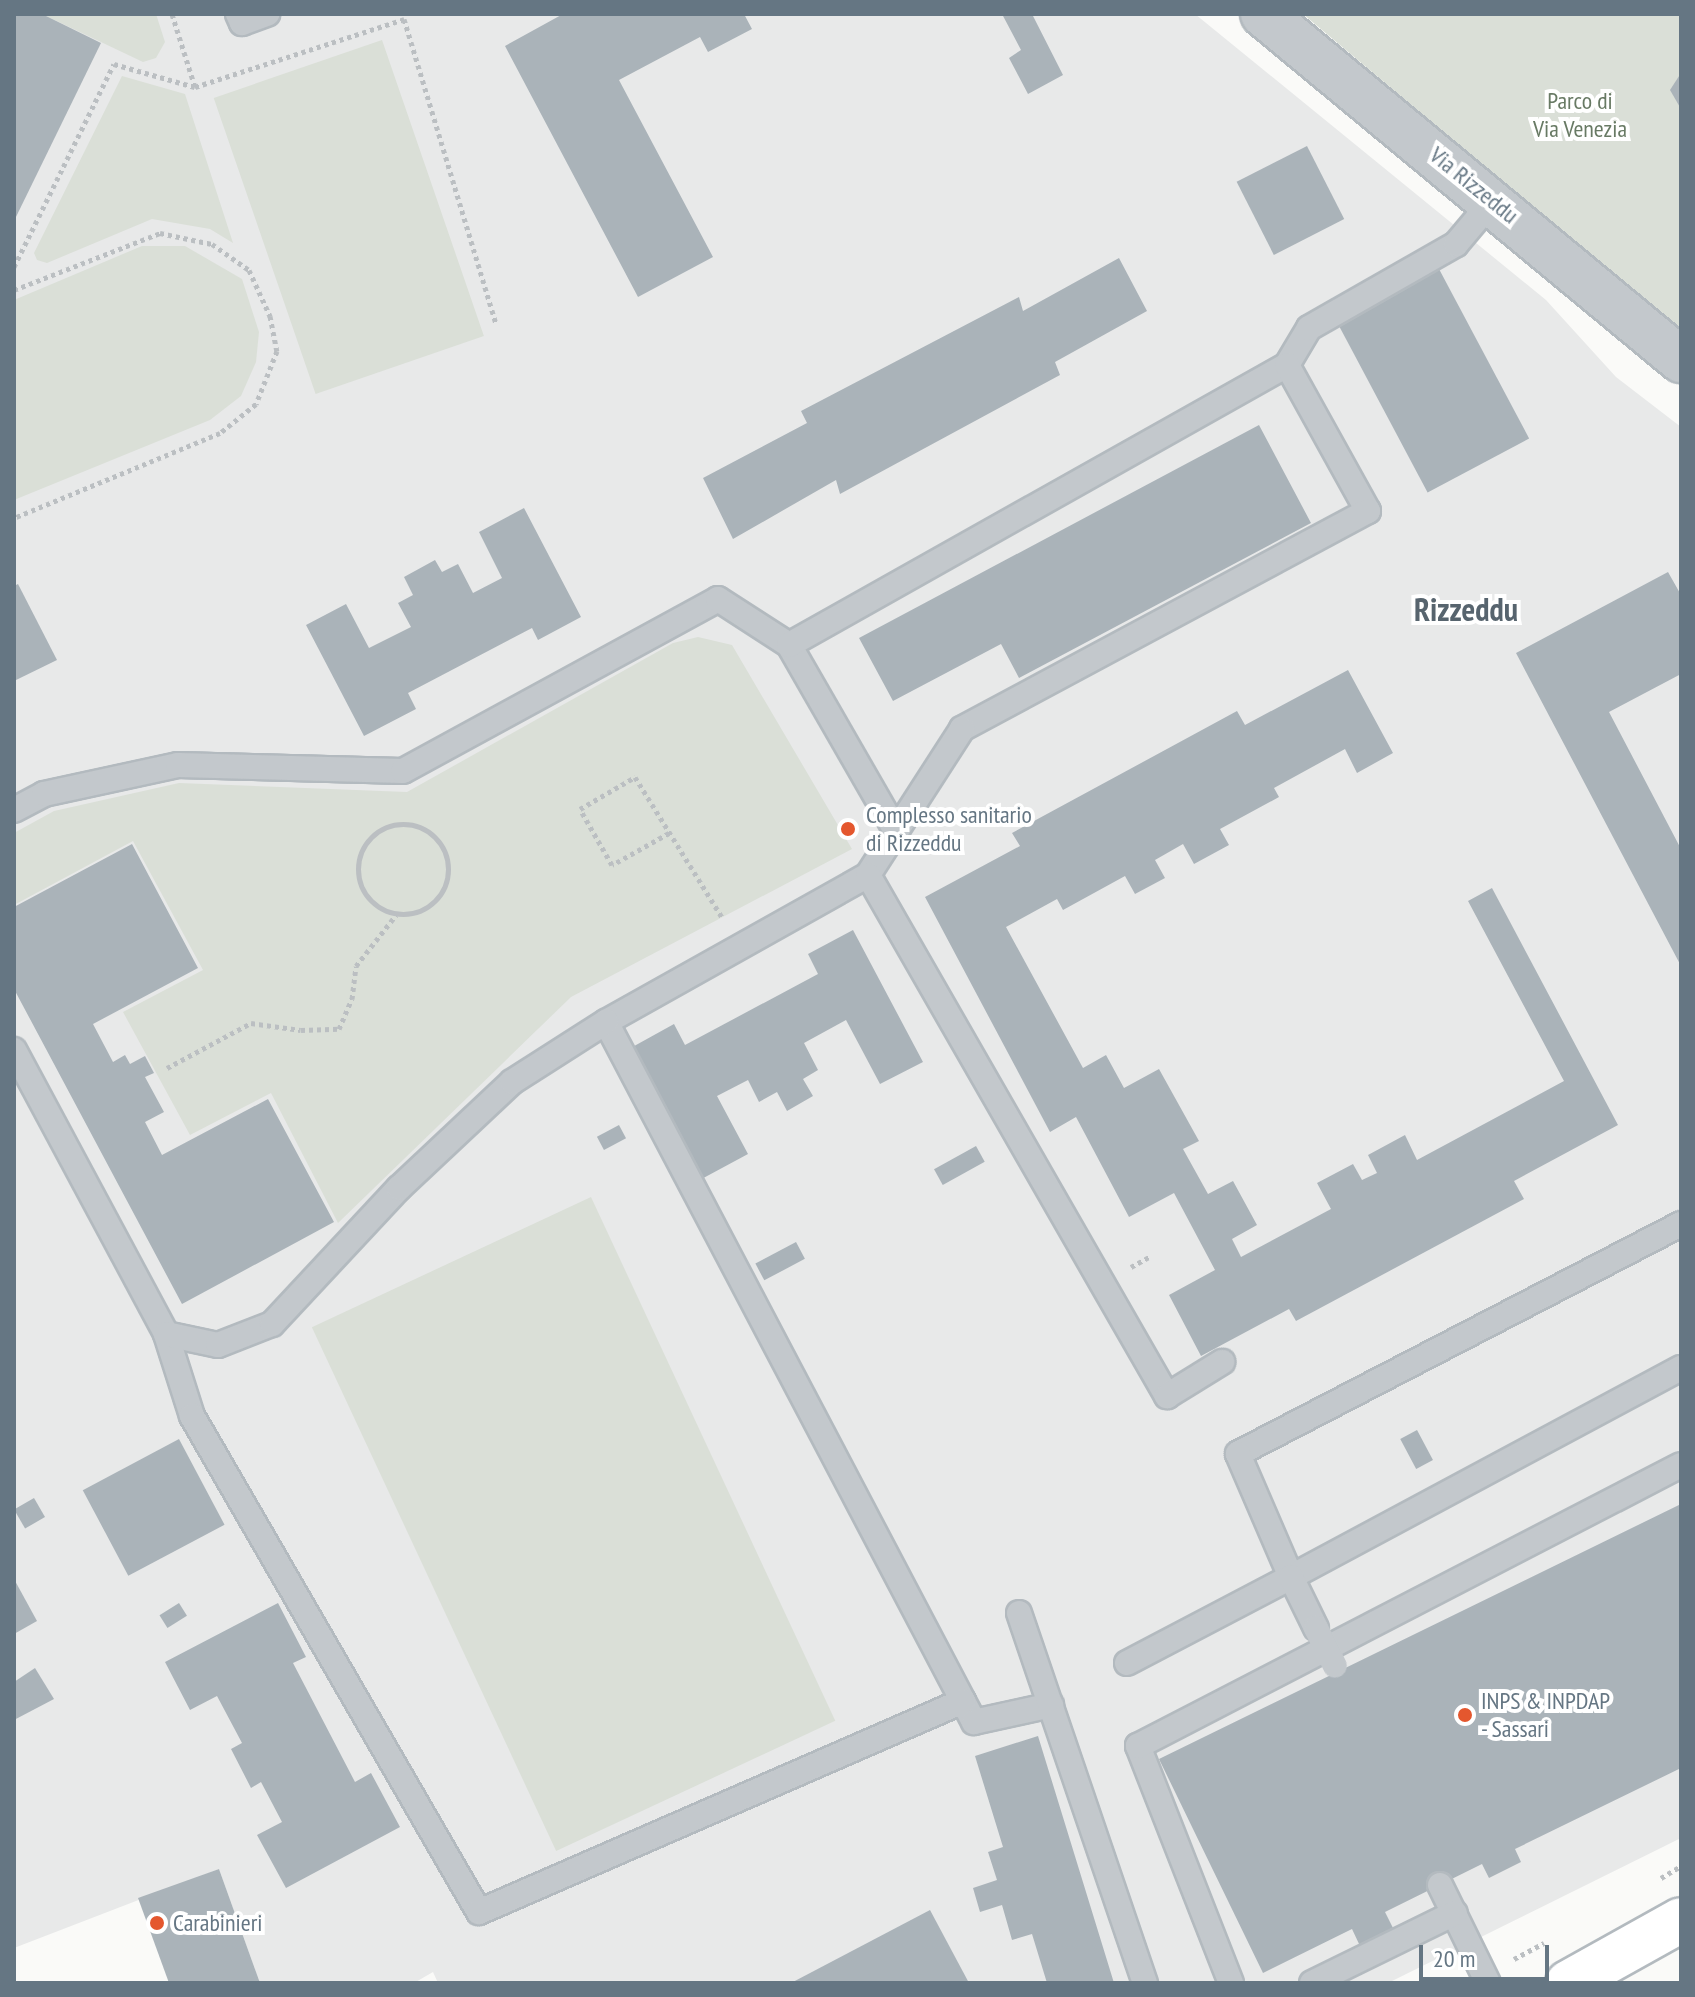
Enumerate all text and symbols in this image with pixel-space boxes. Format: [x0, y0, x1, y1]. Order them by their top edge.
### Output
park label: Parco di Via Venezia [1533, 87, 1627, 143]
street label: Via Rizzeddu [1424, 141, 1524, 229]
district label: Rizzeddu [1414, 590, 1518, 628]
place label: Complesso sanitario di Rizzeddu [866, 801, 1032, 857]
marker: Complesso sanitario di Rizzeddu [837, 818, 859, 840]
place label: INPS & INPDAP - Sassari [1481, 1687, 1610, 1743]
marker: INPS & INPDAP - Sassari [1456, 1706, 1474, 1724]
place label: Carabinieri [173, 1909, 263, 1937]
marker: Carabinieri [148, 1914, 166, 1932]
scale bar [1423, 1929, 1553, 1979]
text: 20 m [1433, 1943, 1475, 1974]

